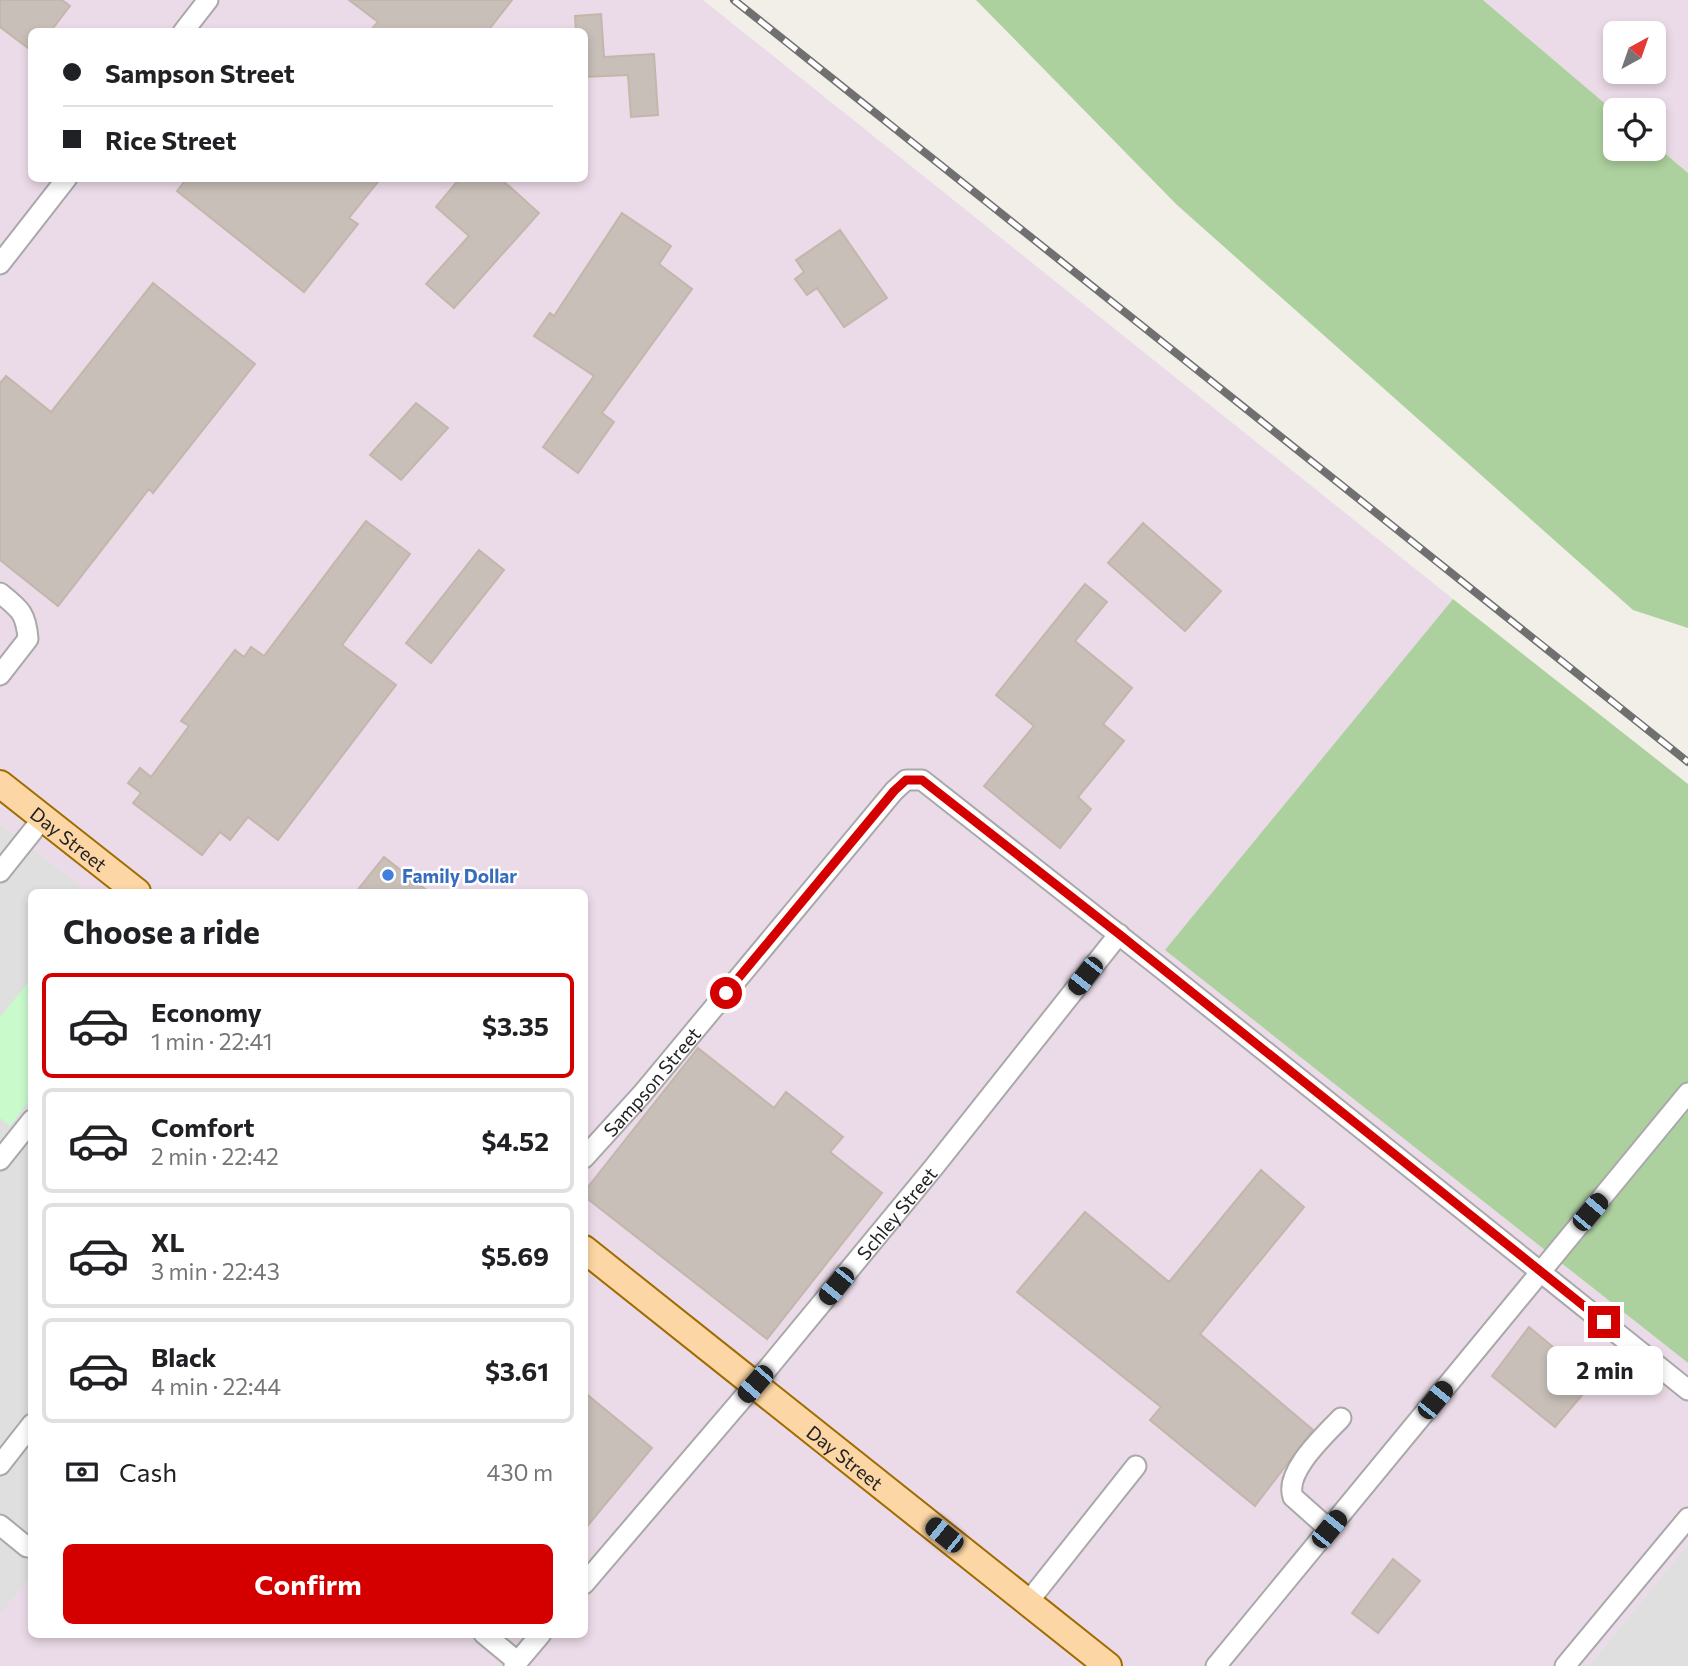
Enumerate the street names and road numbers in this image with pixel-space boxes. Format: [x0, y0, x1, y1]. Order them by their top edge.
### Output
street label: Day Street [26, 801, 112, 876]
street label: Sampson Street [598, 1022, 705, 1141]
street label: Schley Street [851, 1162, 941, 1264]
street label: Day Street [803, 1420, 888, 1494]

